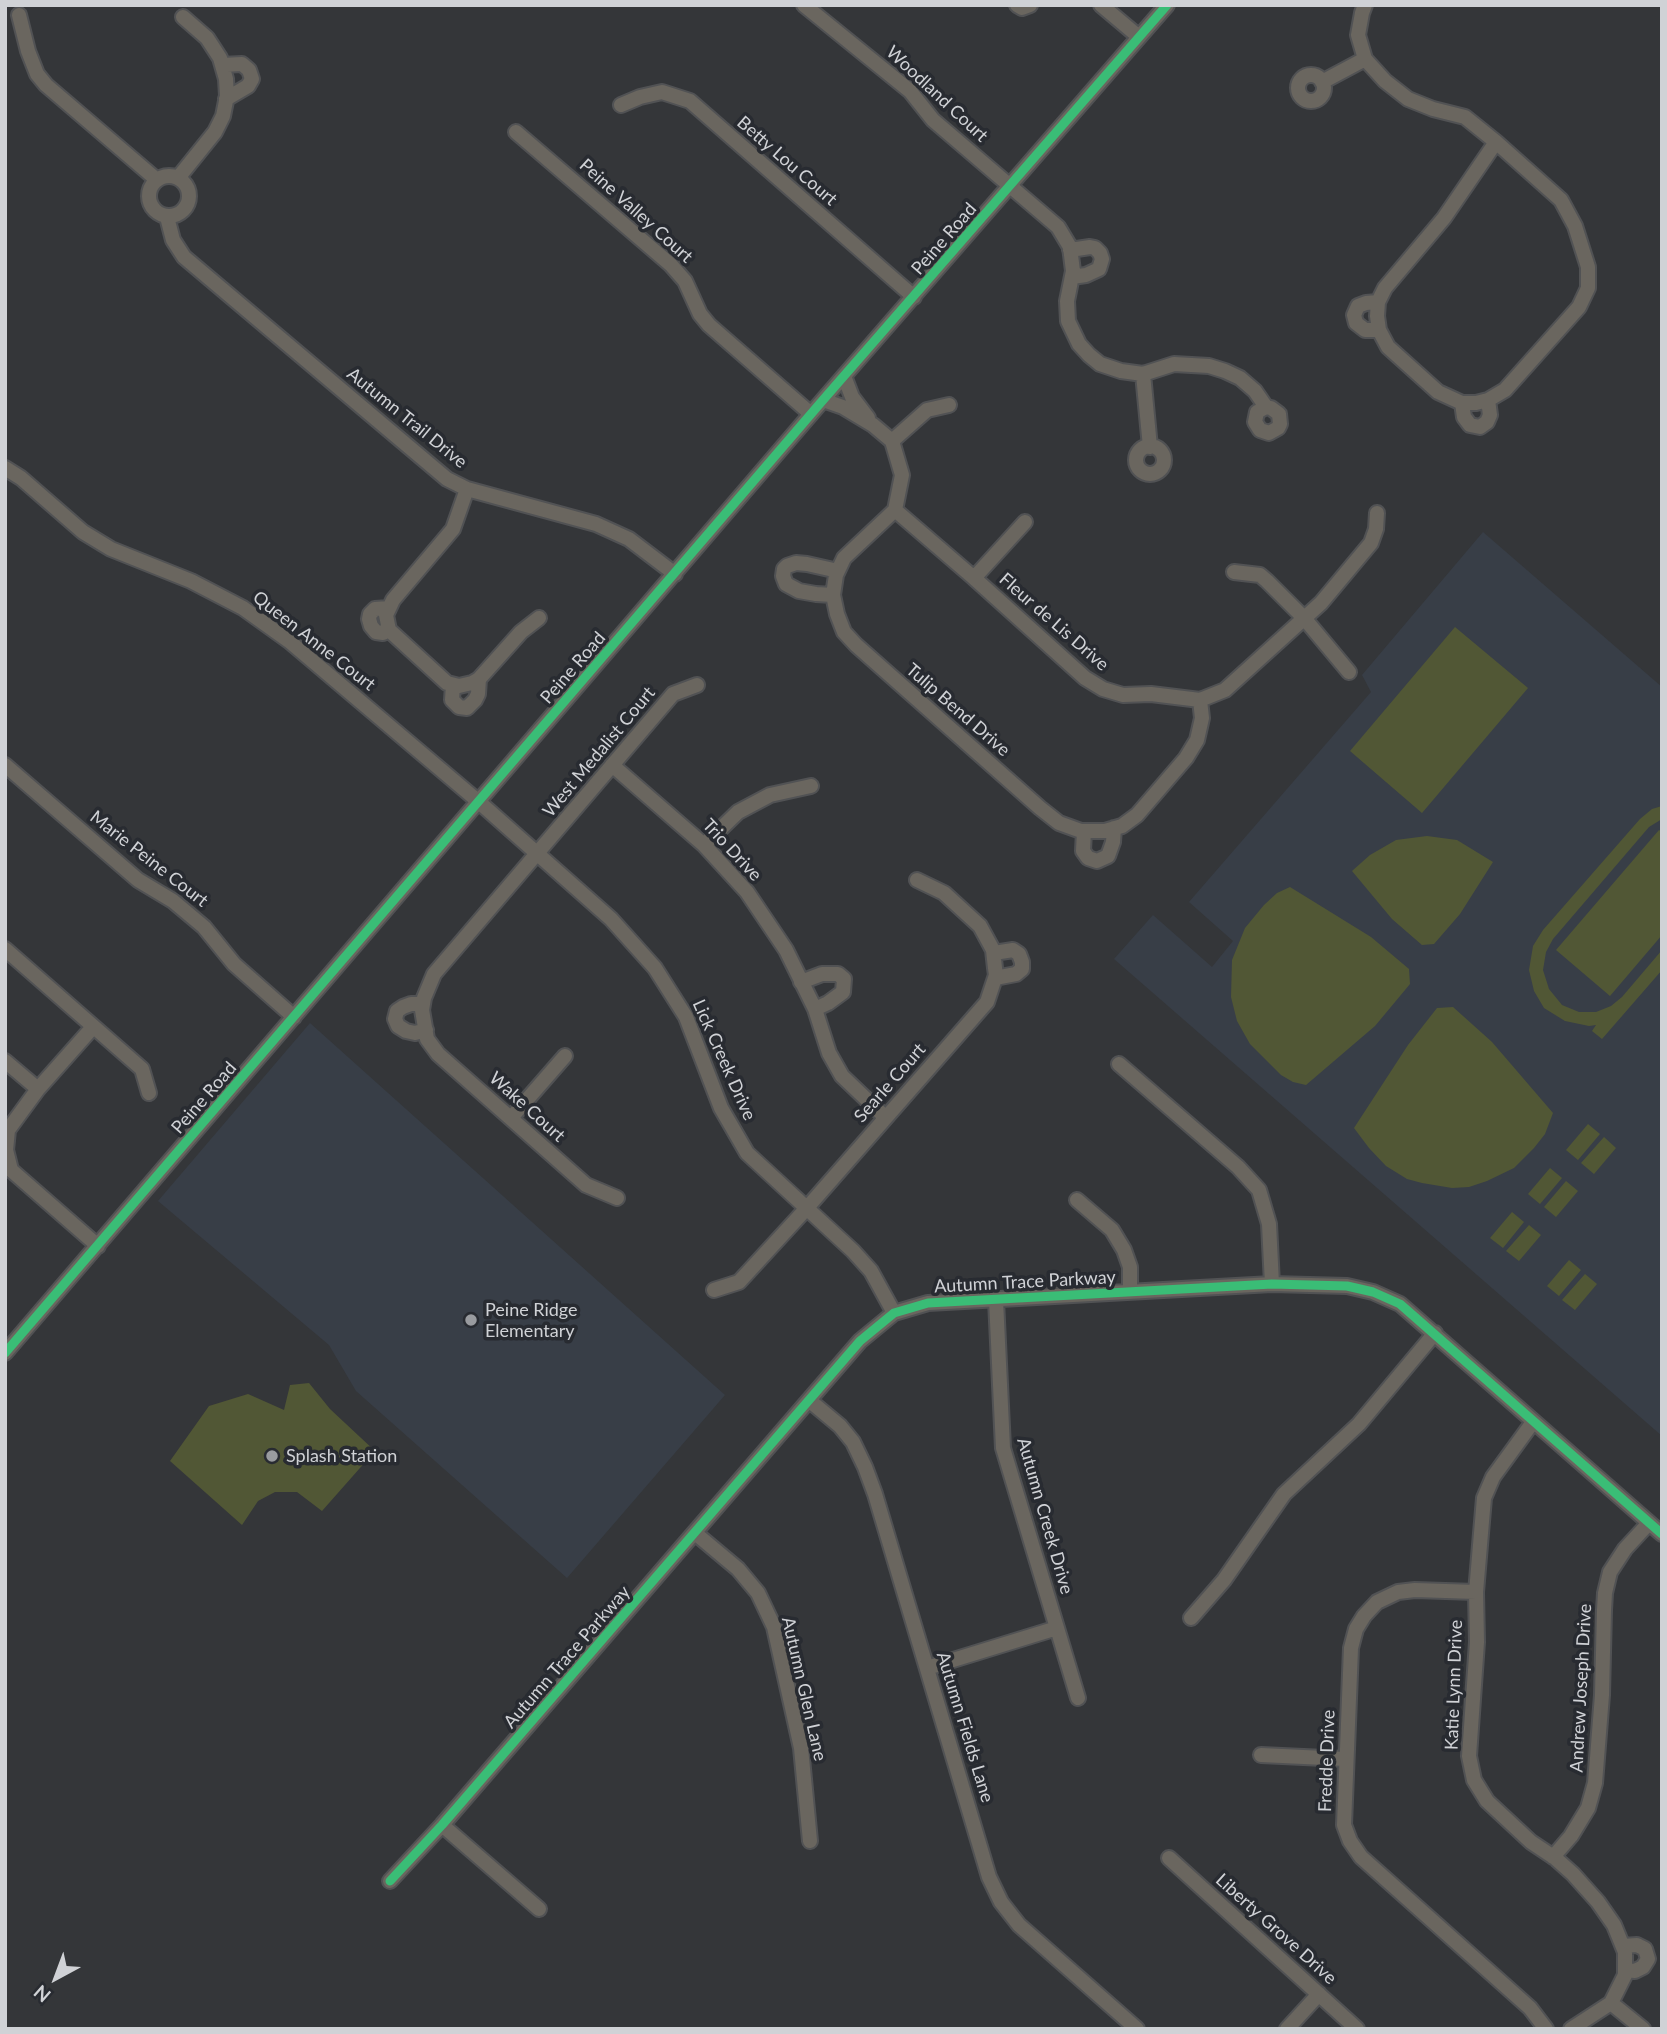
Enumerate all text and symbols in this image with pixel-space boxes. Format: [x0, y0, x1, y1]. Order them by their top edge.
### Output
street label: Woodland Court [882, 41, 992, 147]
street label: Betty Lou Court [733, 112, 841, 210]
street label: Peine Valley Court [575, 155, 697, 267]
street label: Peine Road [907, 199, 981, 279]
street label: Autumn Trail Drive [343, 363, 471, 473]
street label: Fleur de Lis Drive [995, 569, 1113, 675]
street label: Queen Anne Court [248, 586, 380, 696]
street label: Peine Road [536, 628, 610, 708]
street label: Tulip Bend Drive [902, 659, 1014, 761]
street label: West Medalist Court [538, 682, 660, 822]
street label: Marie Peine Court [86, 806, 212, 912]
street label: Trio Drive [698, 814, 766, 886]
street label: Lick Creek Drive [688, 996, 760, 1124]
street label: Searle Court [850, 1039, 930, 1127]
street label: Peine Road [167, 1058, 241, 1138]
street label: Wake Court [485, 1067, 569, 1147]
street label: Autumn Trace Parkway [934, 1266, 1116, 1298]
place label: Peine Ridge Elementary [485, 1299, 578, 1342]
marker: Peine Ridge Elementary [463, 1312, 479, 1328]
street label: Autumn Creek Drive [1012, 1435, 1078, 1597]
place label: Splash Station [286, 1445, 397, 1467]
marker: Splash Station [264, 1448, 280, 1464]
street label: Autumn Trace Parkway [499, 1581, 635, 1733]
street label: Andrew Joseph Drive [1566, 1603, 1596, 1773]
street label: Autumn Glen Lane [777, 1615, 831, 1763]
street label: Katie Lynn Drive [1441, 1619, 1467, 1751]
street label: Autumn Fields Lane [932, 1649, 998, 1805]
street label: Fredde Drive [1314, 1710, 1340, 1812]
street label: Liberty Grove Drive [1211, 1869, 1341, 1989]
north arrow [21, 1943, 91, 2013]
text: N [29, 1981, 55, 2008]

